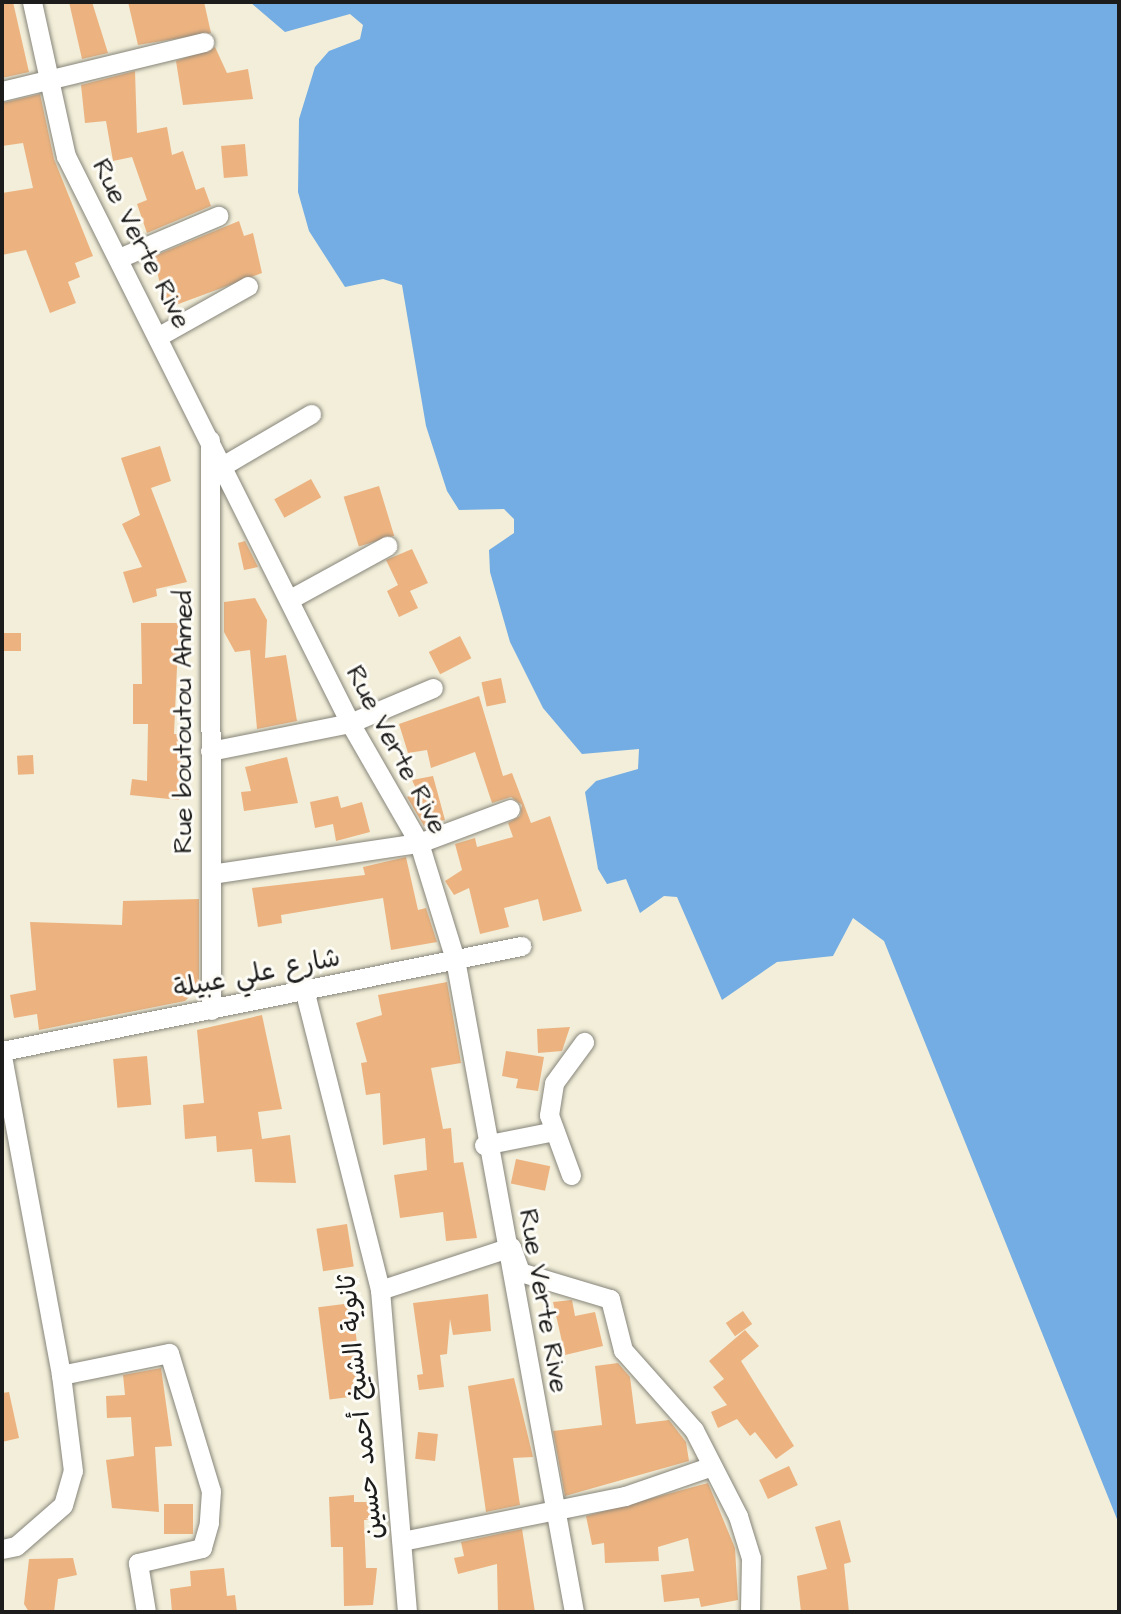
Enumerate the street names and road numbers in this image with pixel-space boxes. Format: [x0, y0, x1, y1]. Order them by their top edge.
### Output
street label: Rue Verte Rive [85, 154, 197, 334]
street label: Rue boutoutou Ahmed [168, 591, 200, 853]
street label: Rue Verte Rive [339, 661, 453, 839]
street label: شارع علي عبيلة [171, 943, 343, 1005]
street label: Rue Verte Rive [511, 1207, 575, 1395]
street label: ثانوية الشيخ أحمد حسين [332, 1273, 390, 1541]

